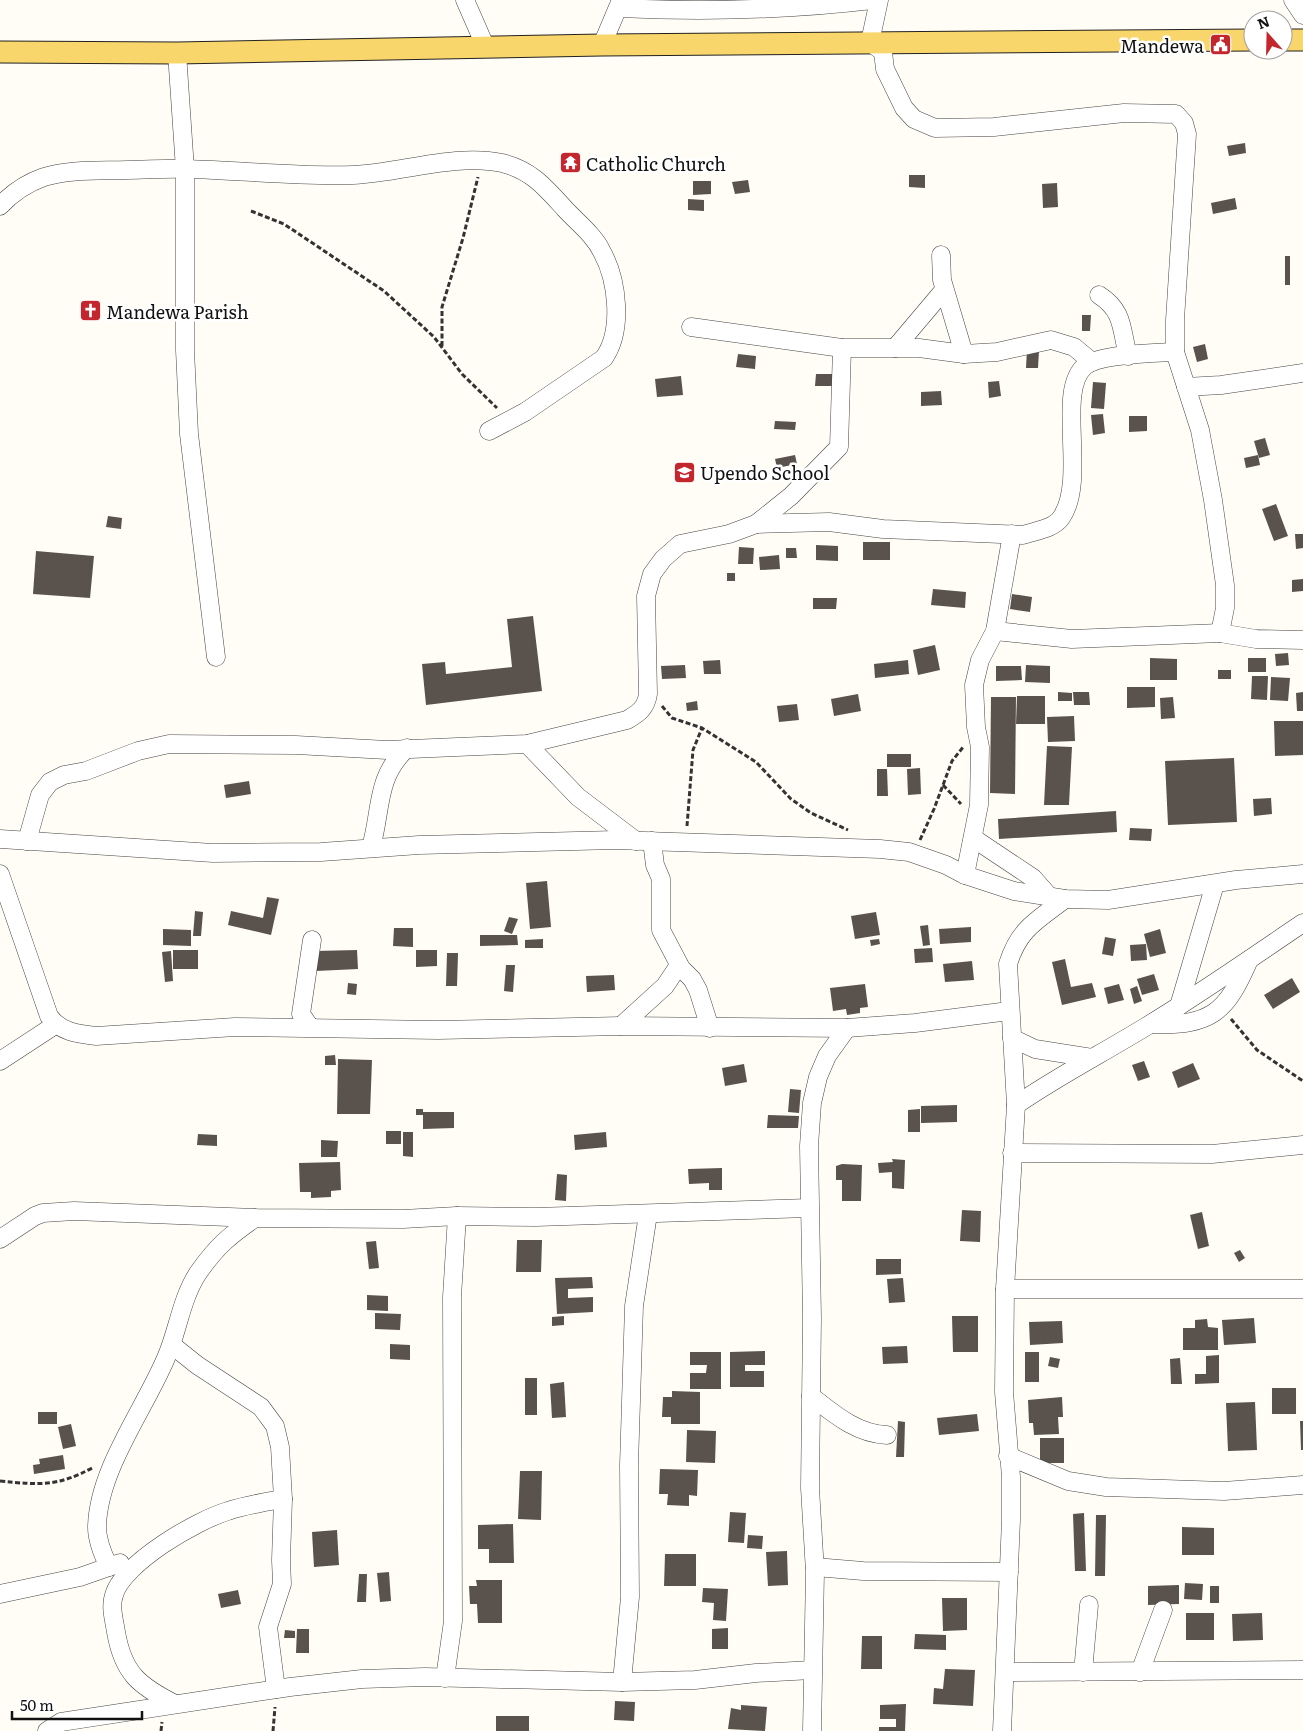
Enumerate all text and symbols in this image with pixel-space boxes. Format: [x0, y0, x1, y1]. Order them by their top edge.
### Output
north arrow [1243, 10, 1293, 60]
text: N [1254, 10, 1272, 33]
place label: Mandewa [1120, 32, 1204, 59]
public building icon: Mandewa [1208, 33, 1232, 57]
place label: Catholic Church [586, 150, 726, 177]
temple icon: Catholic Church [558, 151, 582, 175]
place label: Mandewa Parish [106, 298, 249, 325]
church icon: Mandewa Parish [78, 299, 102, 323]
place label: Upendo School [700, 459, 830, 486]
school or university icon: Upendo School [672, 460, 696, 484]
scale bar [12, 1688, 142, 1720]
text: 50 m [20, 1693, 54, 1716]

